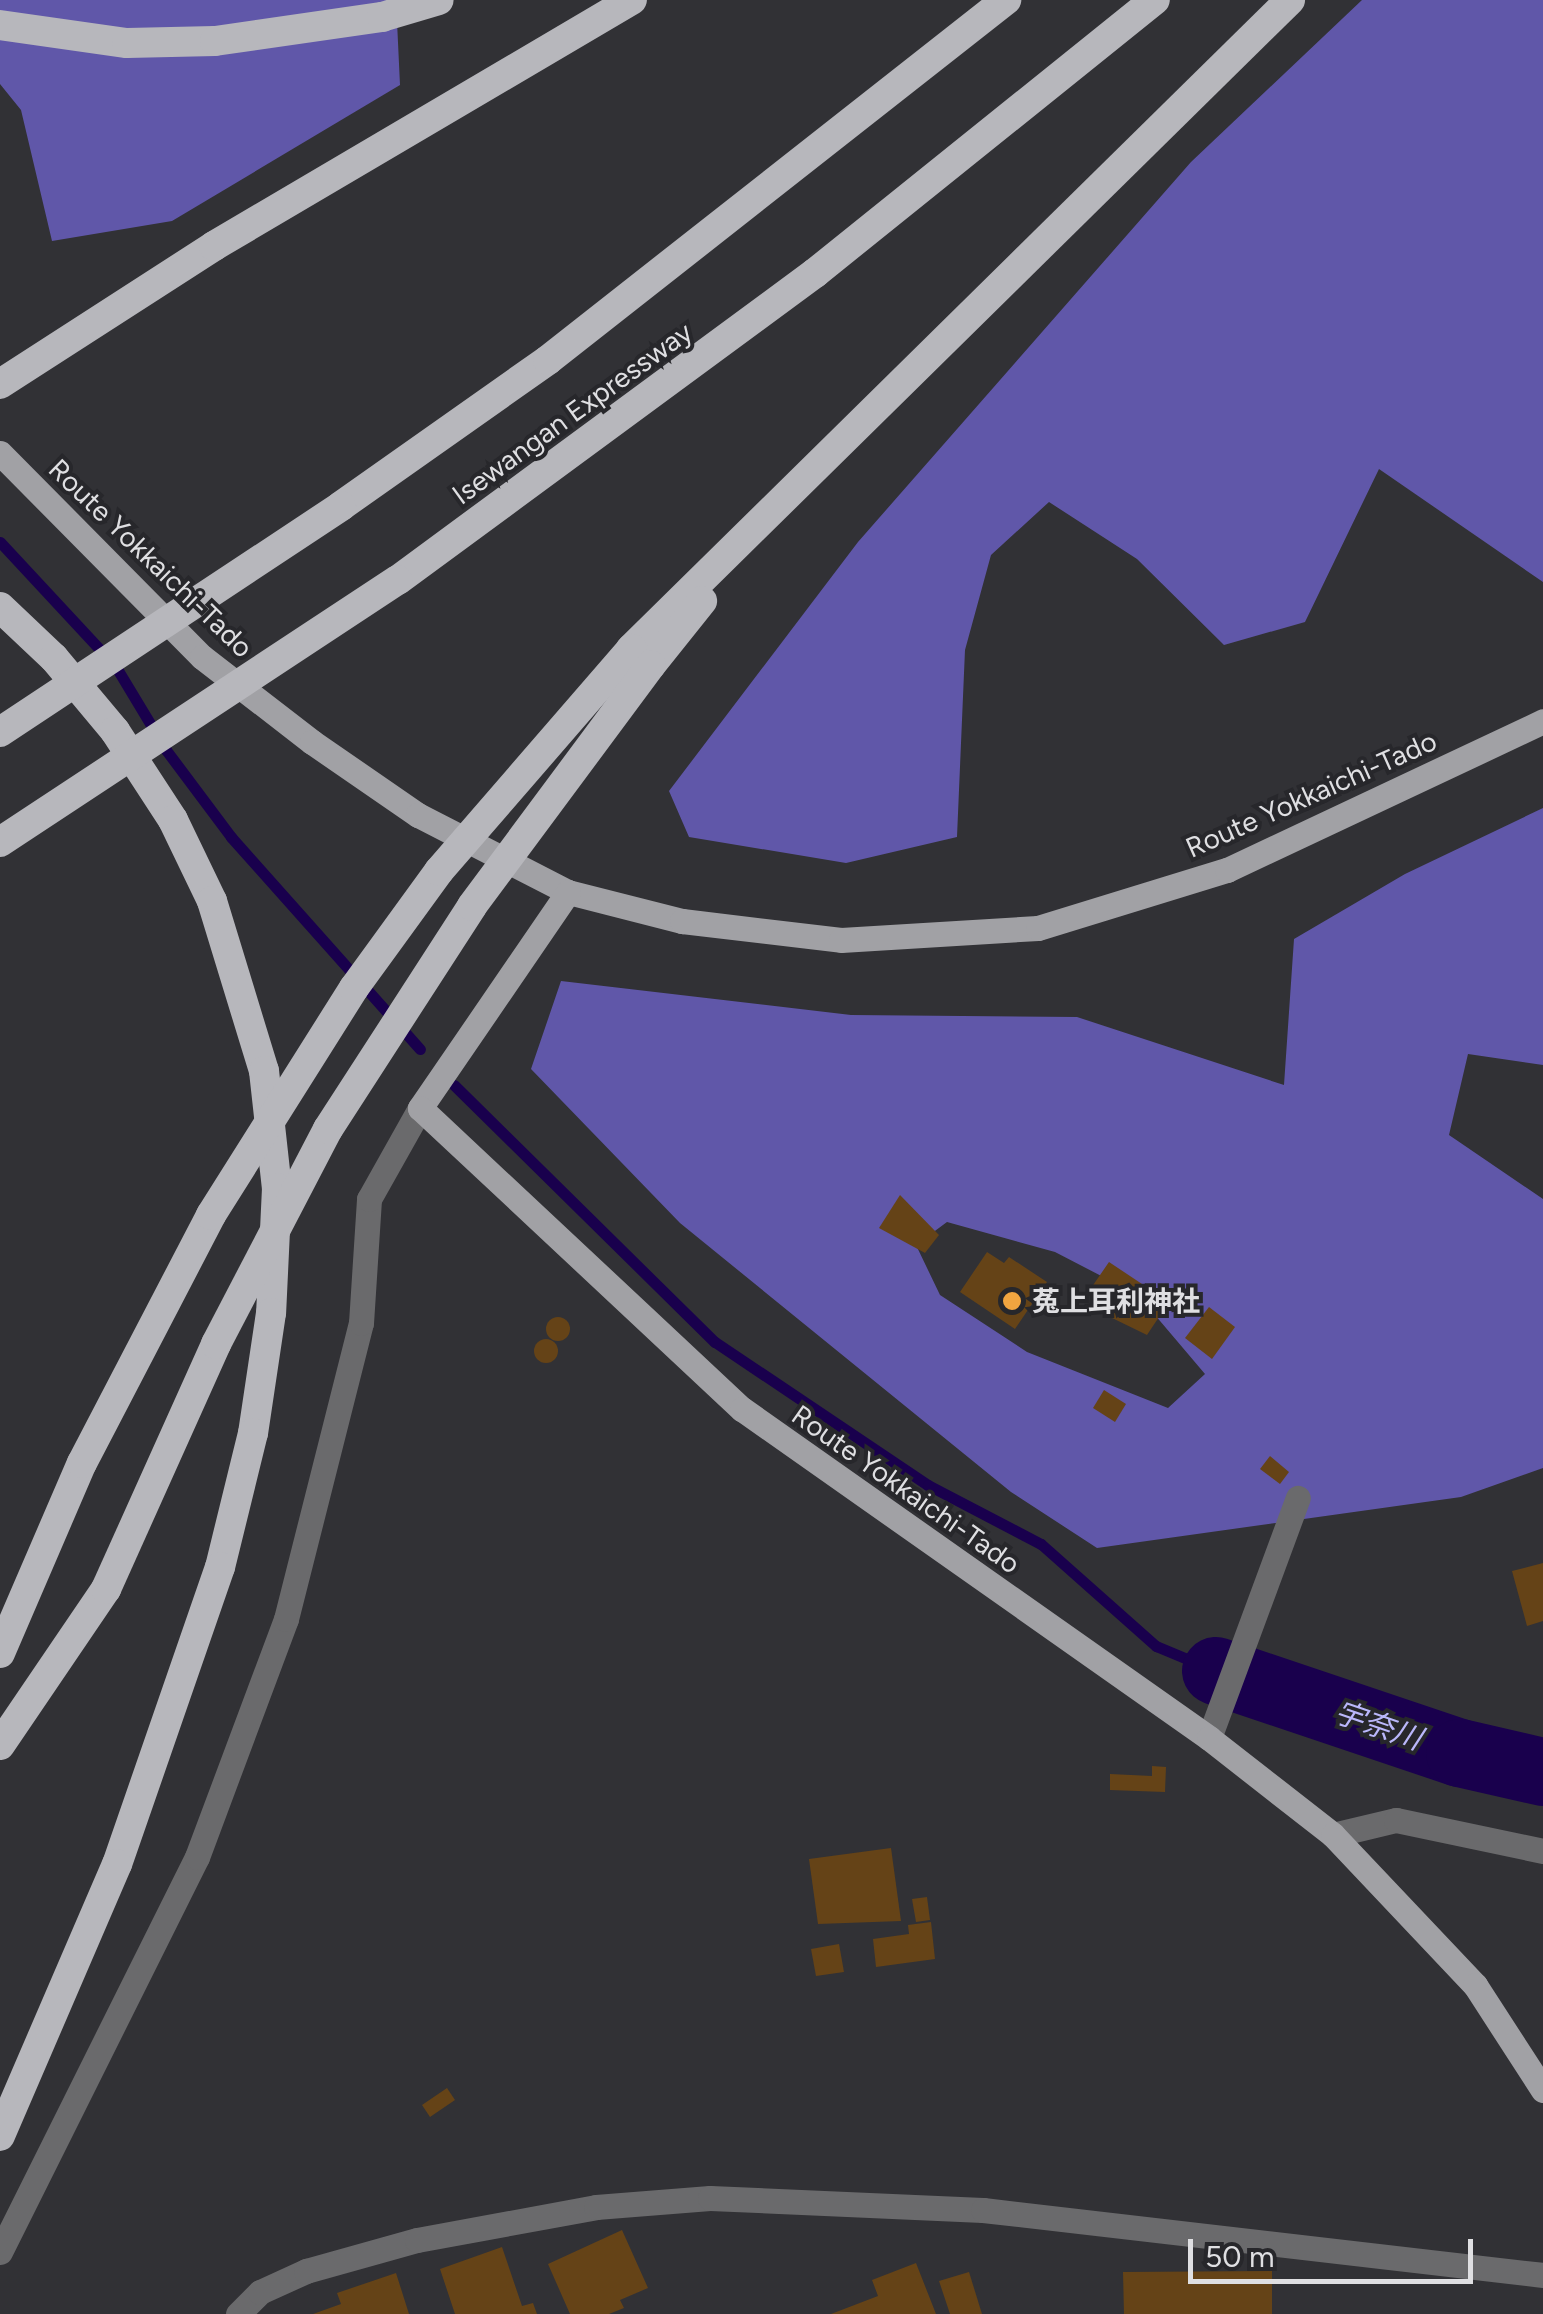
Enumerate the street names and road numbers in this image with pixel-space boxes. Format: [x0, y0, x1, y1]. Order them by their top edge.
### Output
street label: Isewangan Expressway [446, 315, 698, 511]
street label: Route Yokkaichi-Tado [42, 452, 260, 664]
street label: Route Yokkaichi-Tado [1180, 724, 1442, 864]
street label: Route Yokkaichi-Tado [785, 1398, 1027, 1580]

